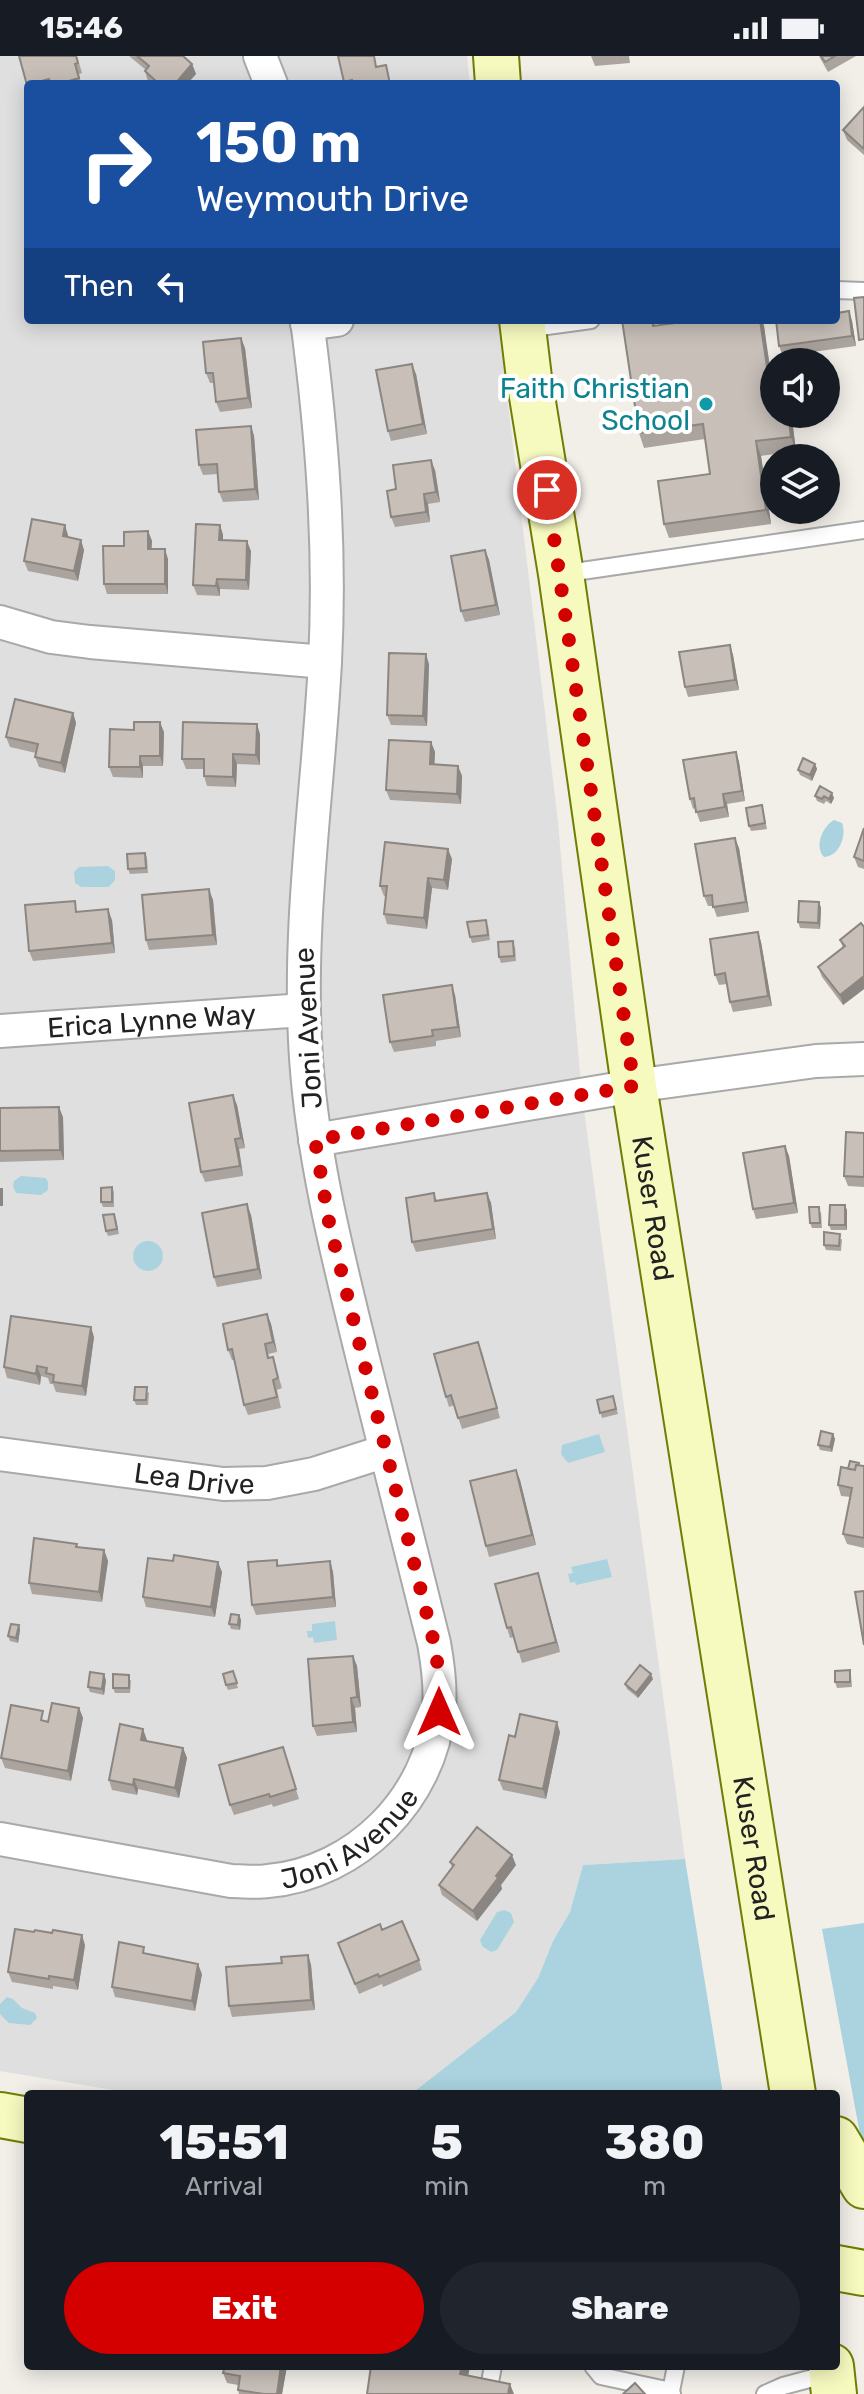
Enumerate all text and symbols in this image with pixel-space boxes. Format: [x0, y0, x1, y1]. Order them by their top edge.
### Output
text: 15:46 [40, 10, 123, 46]
text: 150 m [196, 110, 361, 176]
icon: right [64, 112, 168, 216]
text: Weymouth Drive [196, 177, 469, 220]
icon: left [150, 264, 194, 308]
text: Then [64, 268, 134, 304]
map controls [760, 348, 840, 524]
button: sound [760, 348, 840, 428]
place label: Faith Christian School [500, 372, 690, 437]
marker: Faith Christian School [697, 395, 715, 413]
button: layers [760, 444, 840, 524]
pin [513, 456, 581, 524]
icon: arrive [525, 468, 569, 512]
street label: Joni Avenue [287, 946, 329, 1110]
street label: Erica Lynne Way [46, 997, 257, 1044]
street label: Kuser Road [626, 1133, 681, 1283]
street label: Lea Drive [132, 1456, 255, 1500]
position arrow [397, 1670, 481, 1754]
street label: Kuser Road [727, 1774, 782, 1923]
street label: Joni Avenue [278, 1782, 425, 1896]
text: 15:51 [159, 2114, 289, 2171]
text: 5 [431, 2114, 463, 2171]
text: 380 [605, 2114, 705, 2171]
text: Arrival [185, 2171, 263, 2202]
text: min [424, 2171, 469, 2202]
text: m [643, 2171, 666, 2202]
button: Exit [64, 2262, 424, 2354]
button: Share [440, 2262, 800, 2354]

